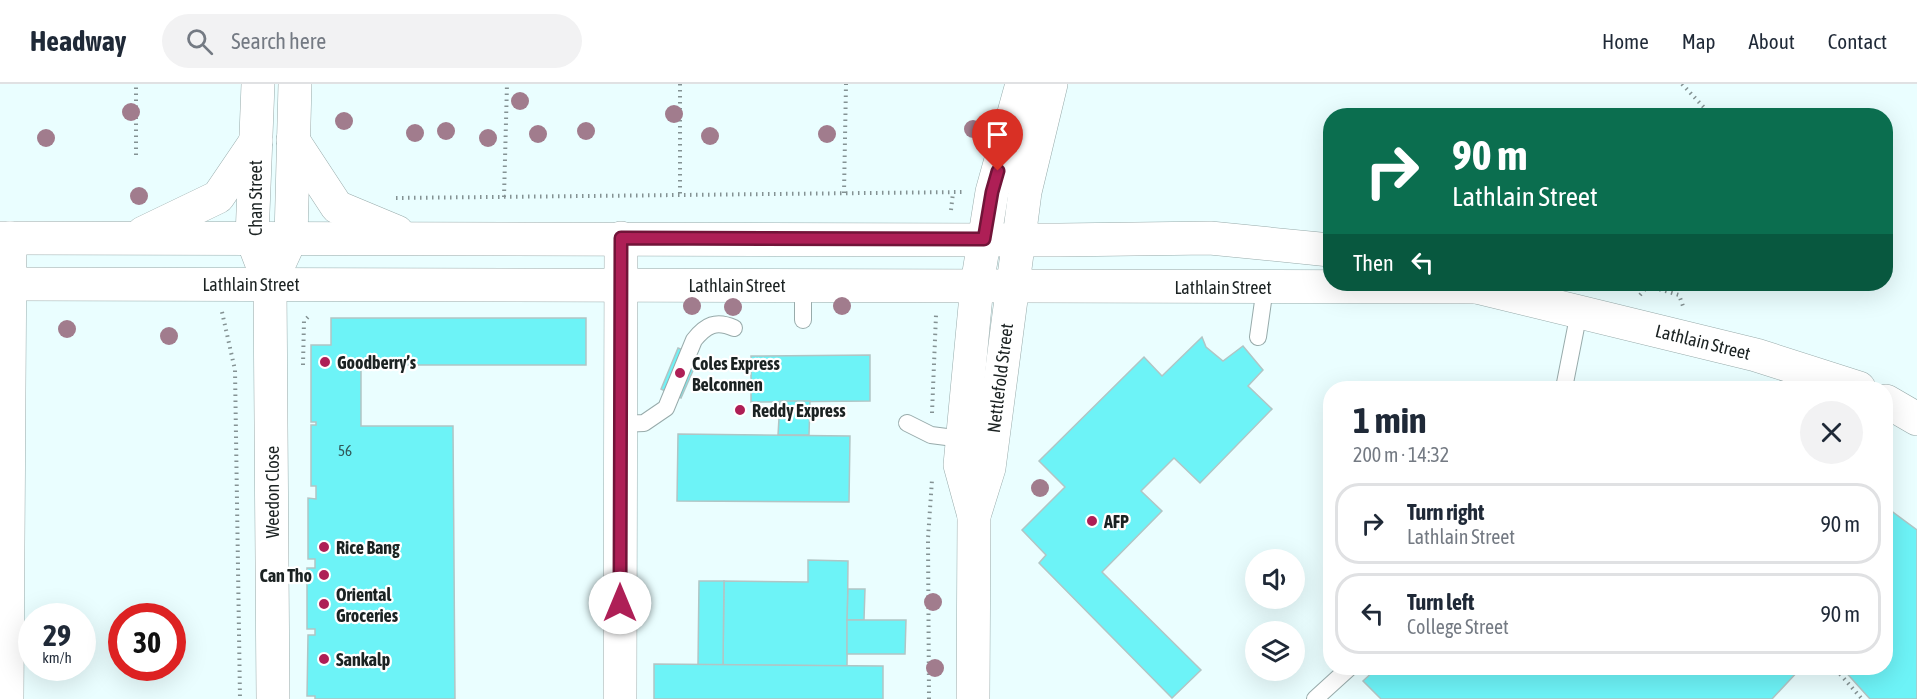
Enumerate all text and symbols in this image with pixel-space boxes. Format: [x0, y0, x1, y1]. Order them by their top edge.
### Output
search box [162, 14, 582, 68]
text: Headway [30, 25, 126, 57]
icon: search [183, 25, 216, 58]
text: Search here [231, 28, 326, 54]
text: Home [1602, 29, 1649, 53]
text: Map [1682, 29, 1716, 53]
text: About [1749, 29, 1795, 53]
text: Contact [1828, 29, 1887, 53]
pin [972, 109, 1023, 171]
icon: arrive [981, 118, 1014, 151]
text: 90 m [1452, 131, 1527, 179]
icon: right [1353, 132, 1431, 210]
street label: Chan Street [245, 160, 266, 236]
text: Lathlain Street [1452, 181, 1598, 212]
icon: left [1406, 246, 1439, 279]
text: Then [1353, 250, 1394, 276]
street label: Lathlain Street [202, 274, 300, 295]
street label: Lathlain Street [688, 275, 786, 296]
street label: Lathlain Street [1174, 277, 1272, 298]
street label: Lathlain Street [1653, 320, 1753, 364]
street label: Nettlefold Street [983, 322, 1017, 434]
place label: Goodberry’s [337, 352, 417, 373]
place label: Coles Express Belconnen [692, 353, 780, 395]
marker: Goodberry’s [318, 355, 332, 369]
marker: Coles Express Belconnen [673, 366, 687, 380]
text: 1 min [1353, 399, 1427, 441]
place label: Reddy Express [752, 400, 846, 421]
button: close [1800, 401, 1863, 464]
marker: Reddy Express [733, 403, 747, 417]
house number: 56 [338, 442, 352, 459]
text: 200 m · 14:32 [1353, 443, 1449, 466]
street label: Weedon Close [262, 446, 283, 538]
text: Turn right [1407, 499, 1484, 525]
icon: right [1356, 507, 1389, 540]
place label: AFP [1103, 511, 1129, 532]
text: 90 m [1820, 511, 1860, 537]
marker: AFP [1085, 514, 1099, 528]
text: Lathlain Street [1407, 525, 1515, 548]
place label: Rice Bang [336, 537, 400, 558]
marker: Rice Bang [317, 540, 331, 554]
map controls [1245, 549, 1305, 681]
button: sound [1245, 549, 1305, 609]
place label: Can Tho [260, 565, 312, 586]
marker: Can Tho [317, 568, 331, 582]
position arrow [588, 571, 652, 635]
place label: Oriental Groceries [336, 584, 399, 626]
text: Turn left [1407, 589, 1474, 615]
marker: Oriental Groceries [317, 597, 331, 611]
icon: left [1356, 597, 1389, 630]
text: 90 m [1820, 601, 1860, 627]
speed limit sign: 30 [108, 603, 186, 681]
text: College Street [1407, 615, 1509, 638]
text: 29 [43, 618, 71, 652]
button: layers [1245, 621, 1305, 681]
text: km/h [42, 649, 72, 666]
place label: Sankalp [336, 649, 390, 670]
marker: Sankalp [317, 652, 331, 666]

